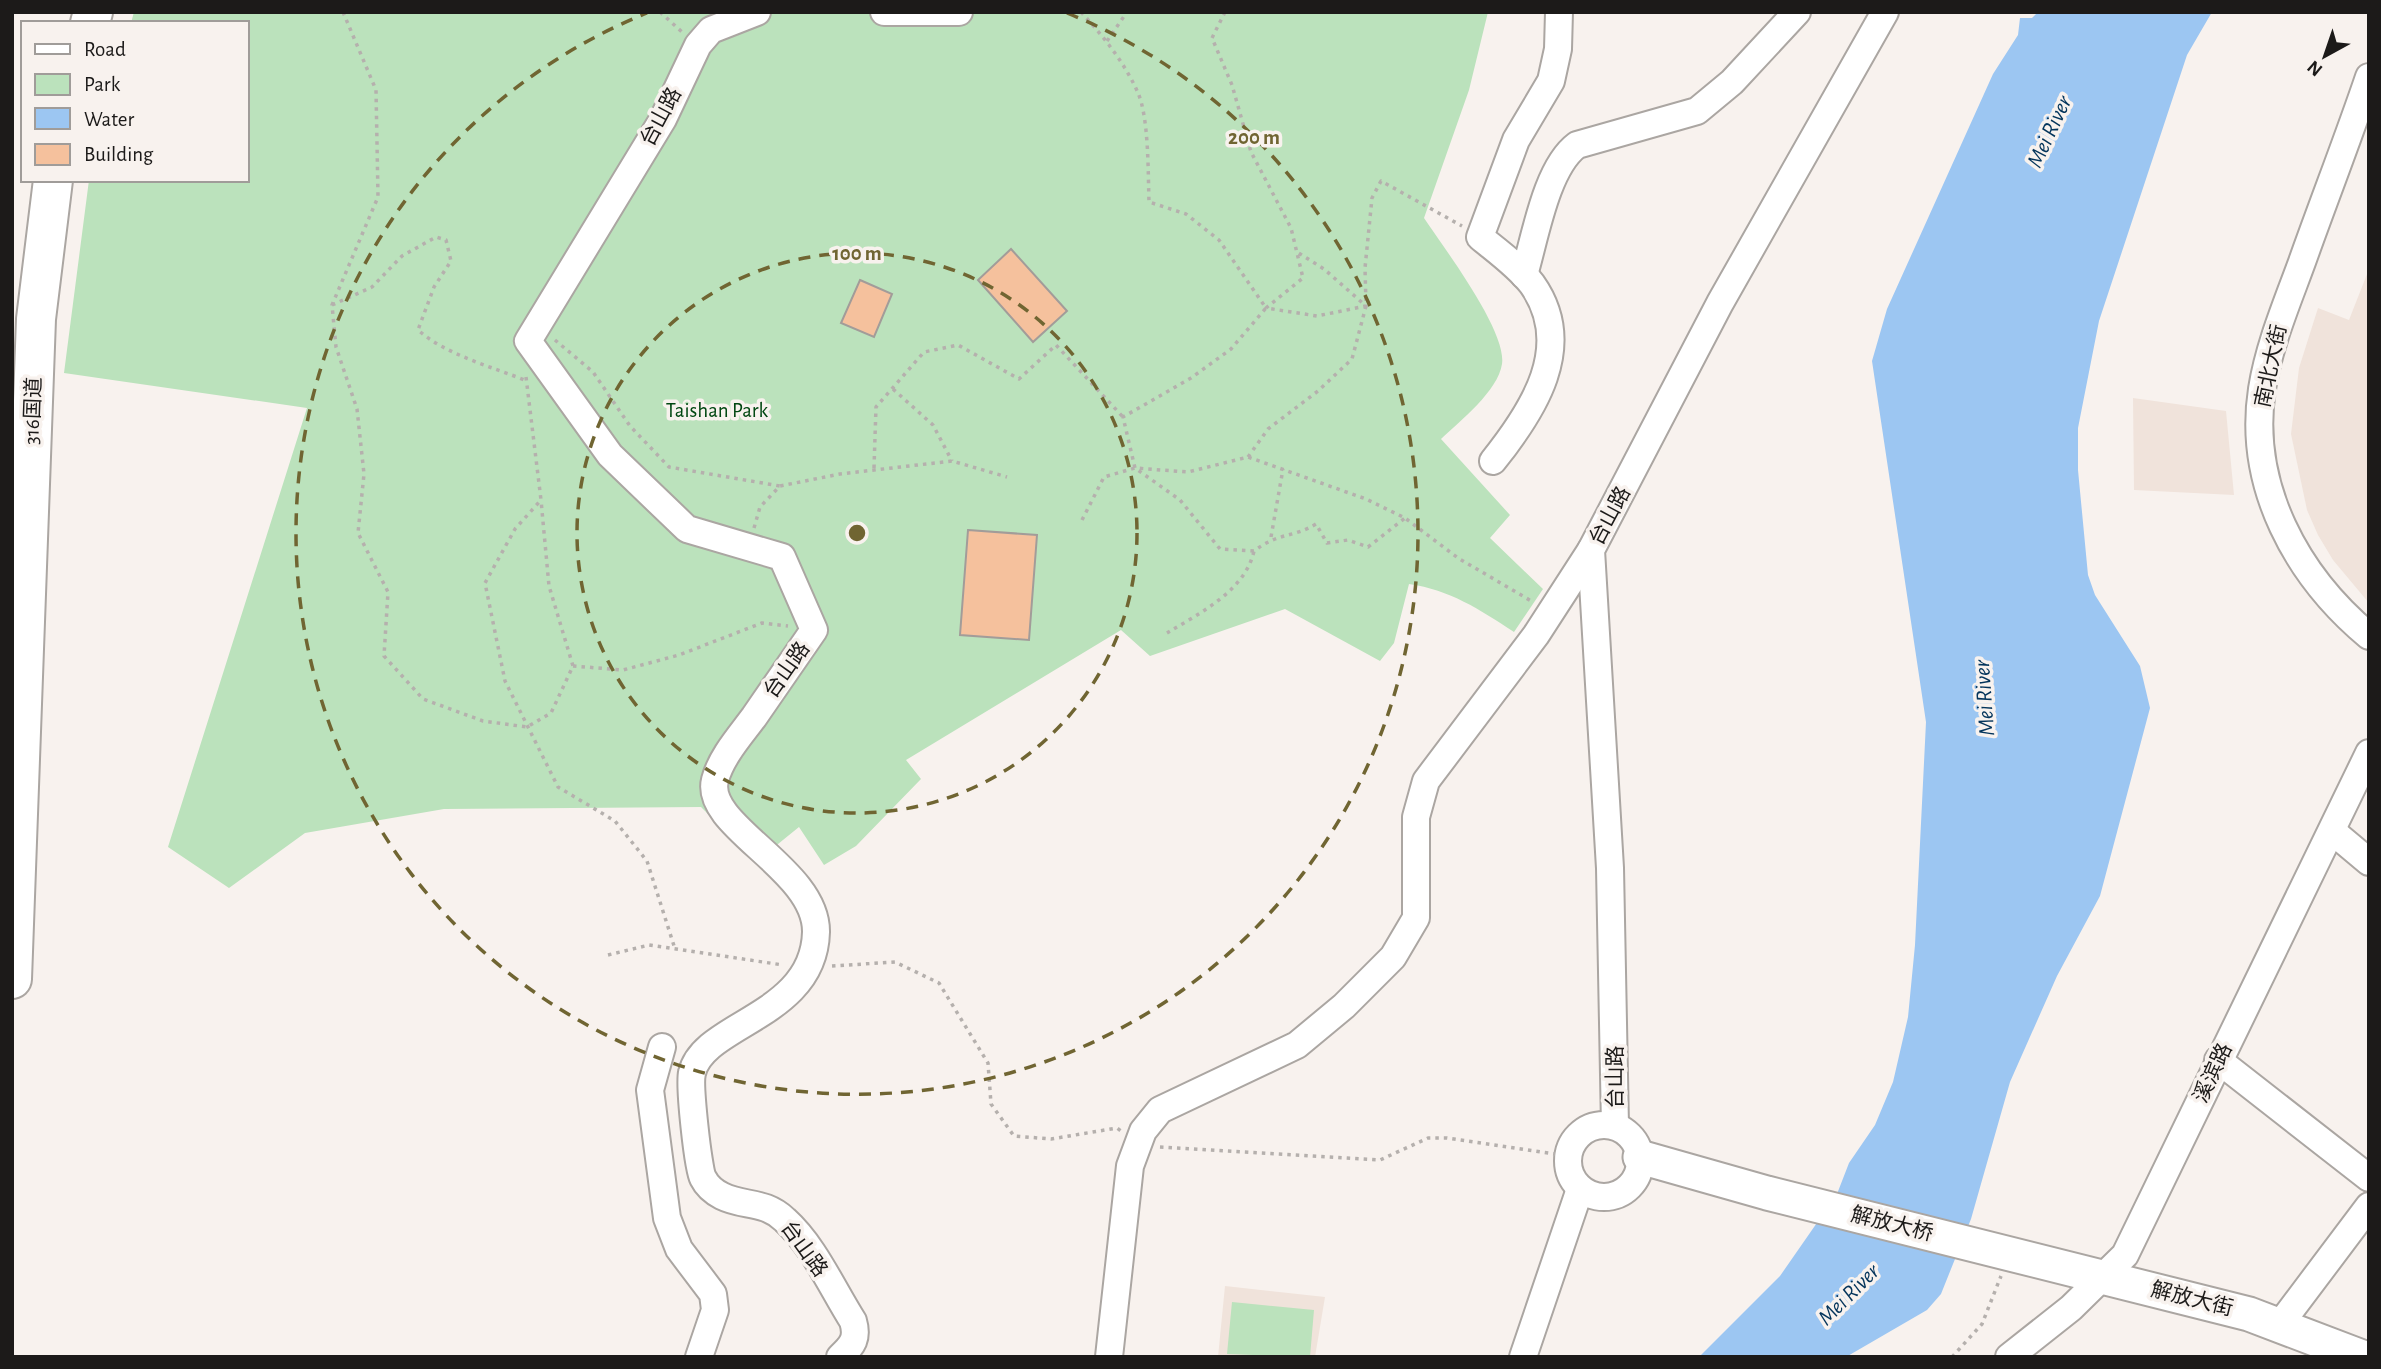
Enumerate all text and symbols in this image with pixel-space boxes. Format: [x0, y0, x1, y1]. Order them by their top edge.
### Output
legend [21, 21, 248, 182]
north arrow [2290, 21, 2360, 91]
text: Road [84, 39, 126, 60]
text: N [2304, 56, 2326, 79]
text: Park [84, 74, 121, 95]
street label: 台山路 [636, 84, 685, 150]
water label: Mei River [2023, 92, 2077, 171]
text: Water [84, 109, 134, 130]
text: 200 m [1228, 127, 1280, 148]
text: Building [84, 144, 154, 165]
text: 100 m [832, 243, 882, 264]
street label: 南北大街 [2251, 323, 2290, 409]
street label: 316国道 [20, 377, 45, 445]
park label: Taishan Park [666, 400, 769, 421]
street label: 台山路 [1585, 483, 1634, 549]
centre of rings [845, 521, 869, 545]
street label: 台山路 [760, 638, 814, 702]
water label: Mei River [1971, 659, 1999, 737]
street label: 溪滨路 [2189, 1040, 2236, 1106]
street label: 台山路 [1604, 1046, 1626, 1109]
street label: 解放大桥 [1849, 1203, 1936, 1244]
street label: 台山路 [777, 1217, 832, 1281]
water label: Mei River [1814, 1260, 1884, 1330]
street label: 解放大街 [2149, 1278, 2236, 1319]

